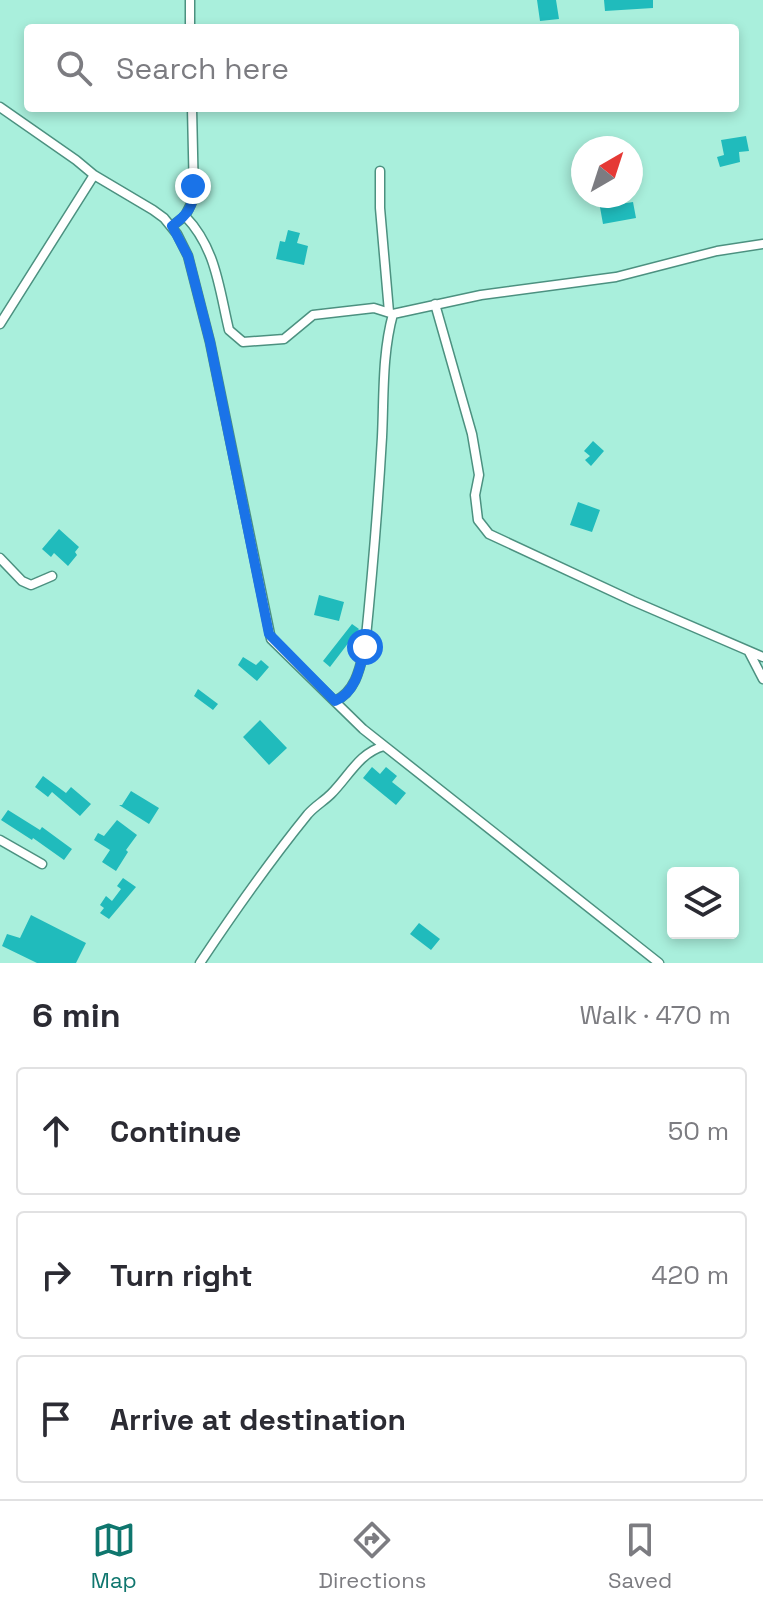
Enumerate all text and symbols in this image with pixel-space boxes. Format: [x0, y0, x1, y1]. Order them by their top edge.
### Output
search box [24, 24, 739, 112]
icon: search [52, 46, 96, 90]
text: Search here [116, 49, 289, 88]
north arrow [571, 136, 643, 208]
route end [175, 168, 211, 204]
route start [347, 629, 383, 665]
map controls [667, 867, 739, 939]
button: layers [667, 867, 739, 939]
text: 6 min [32, 994, 121, 1037]
text: Walk · 470 m [579, 998, 731, 1032]
icon: ahead [34, 1109, 78, 1153]
text: Continue [110, 1112, 241, 1151]
text: 50 m [668, 1114, 729, 1148]
icon: right [34, 1253, 78, 1297]
text: Turn right [110, 1256, 253, 1295]
text: 420 m [651, 1258, 729, 1292]
icon: arrive [34, 1397, 78, 1441]
text: Arrive at destination [110, 1400, 406, 1439]
tab: Map [91, 1518, 137, 1594]
tab: Directions [318, 1518, 426, 1594]
tab: Saved [608, 1518, 672, 1594]

